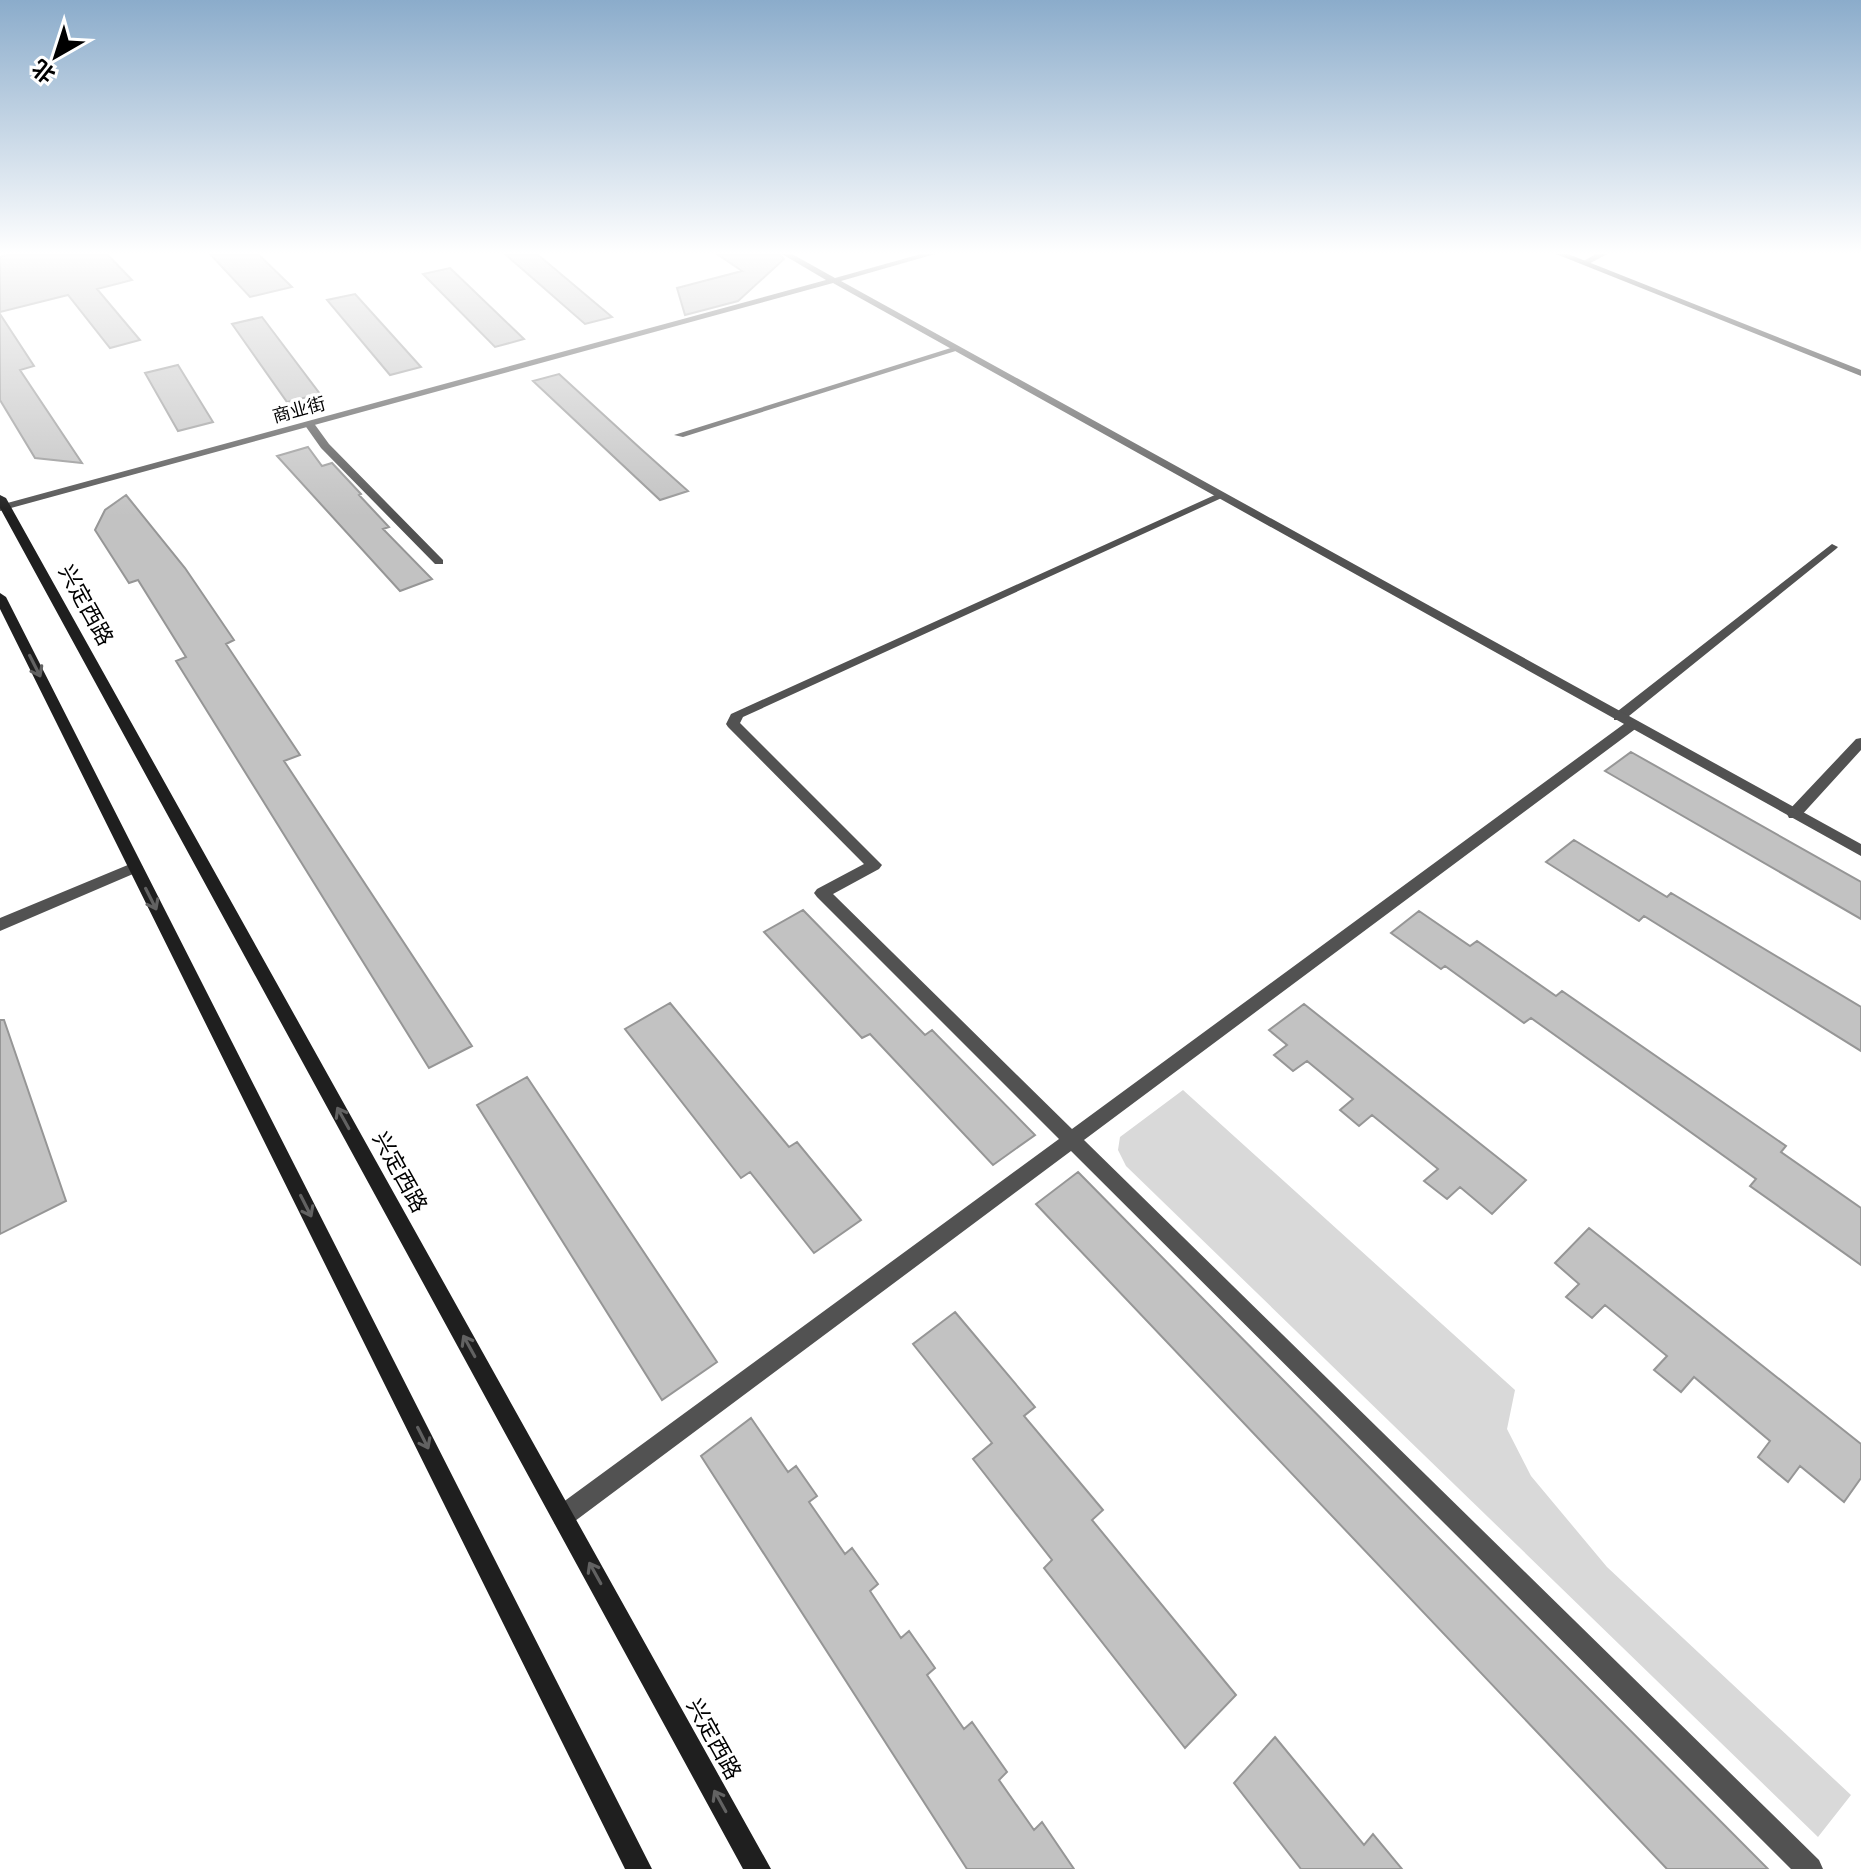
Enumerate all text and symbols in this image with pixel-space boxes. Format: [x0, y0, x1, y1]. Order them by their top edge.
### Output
north arrow [16, 16, 96, 96]
text: 北 [27, 54, 61, 89]
street label: 商业街 [270, 392, 328, 428]
street label: 兴定西路 [53, 560, 119, 650]
one-way arrow [28, 654, 43, 678]
one-way arrow [144, 886, 160, 910]
one-way arrow [335, 1107, 350, 1131]
street label: 兴定西路 [367, 1127, 433, 1217]
one-way arrow [299, 1194, 314, 1218]
one-way arrow [460, 1335, 476, 1358]
one-way arrow [415, 1426, 431, 1450]
one-way arrow [586, 1562, 602, 1585]
street label: 兴定西路 [681, 1694, 747, 1784]
one-way arrow [712, 1789, 728, 1813]

